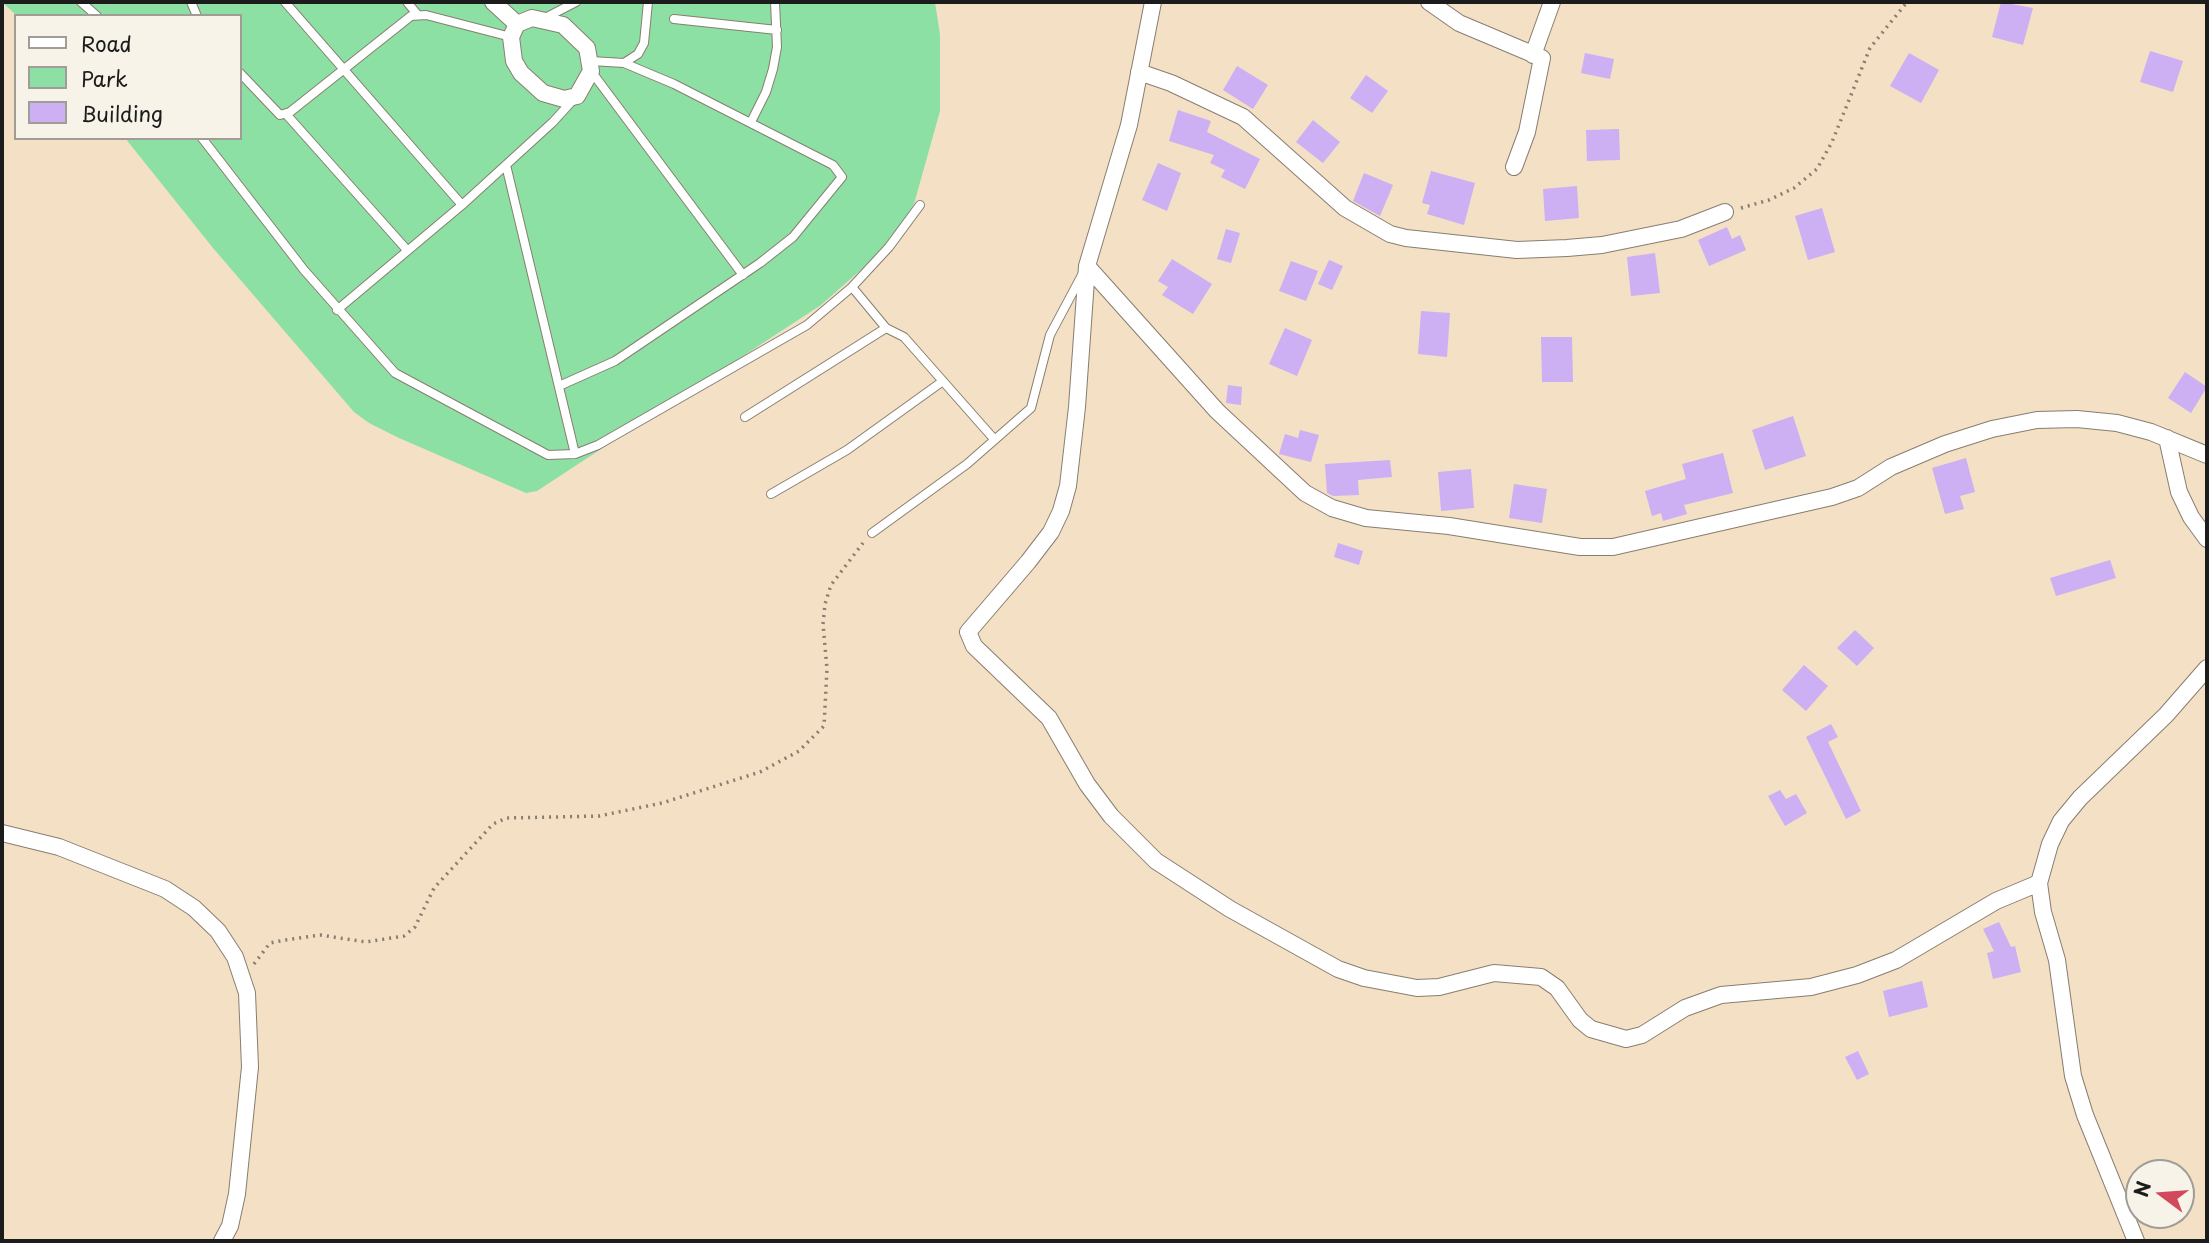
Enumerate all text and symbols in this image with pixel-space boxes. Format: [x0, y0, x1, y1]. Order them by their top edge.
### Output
legend [14, 14, 242, 140]
text: Road [81, 27, 132, 59]
text: Park [81, 62, 128, 94]
text: Building [81, 97, 163, 129]
north arrow [2125, 1159, 2195, 1229]
text: N [2126, 1178, 2157, 1200]

